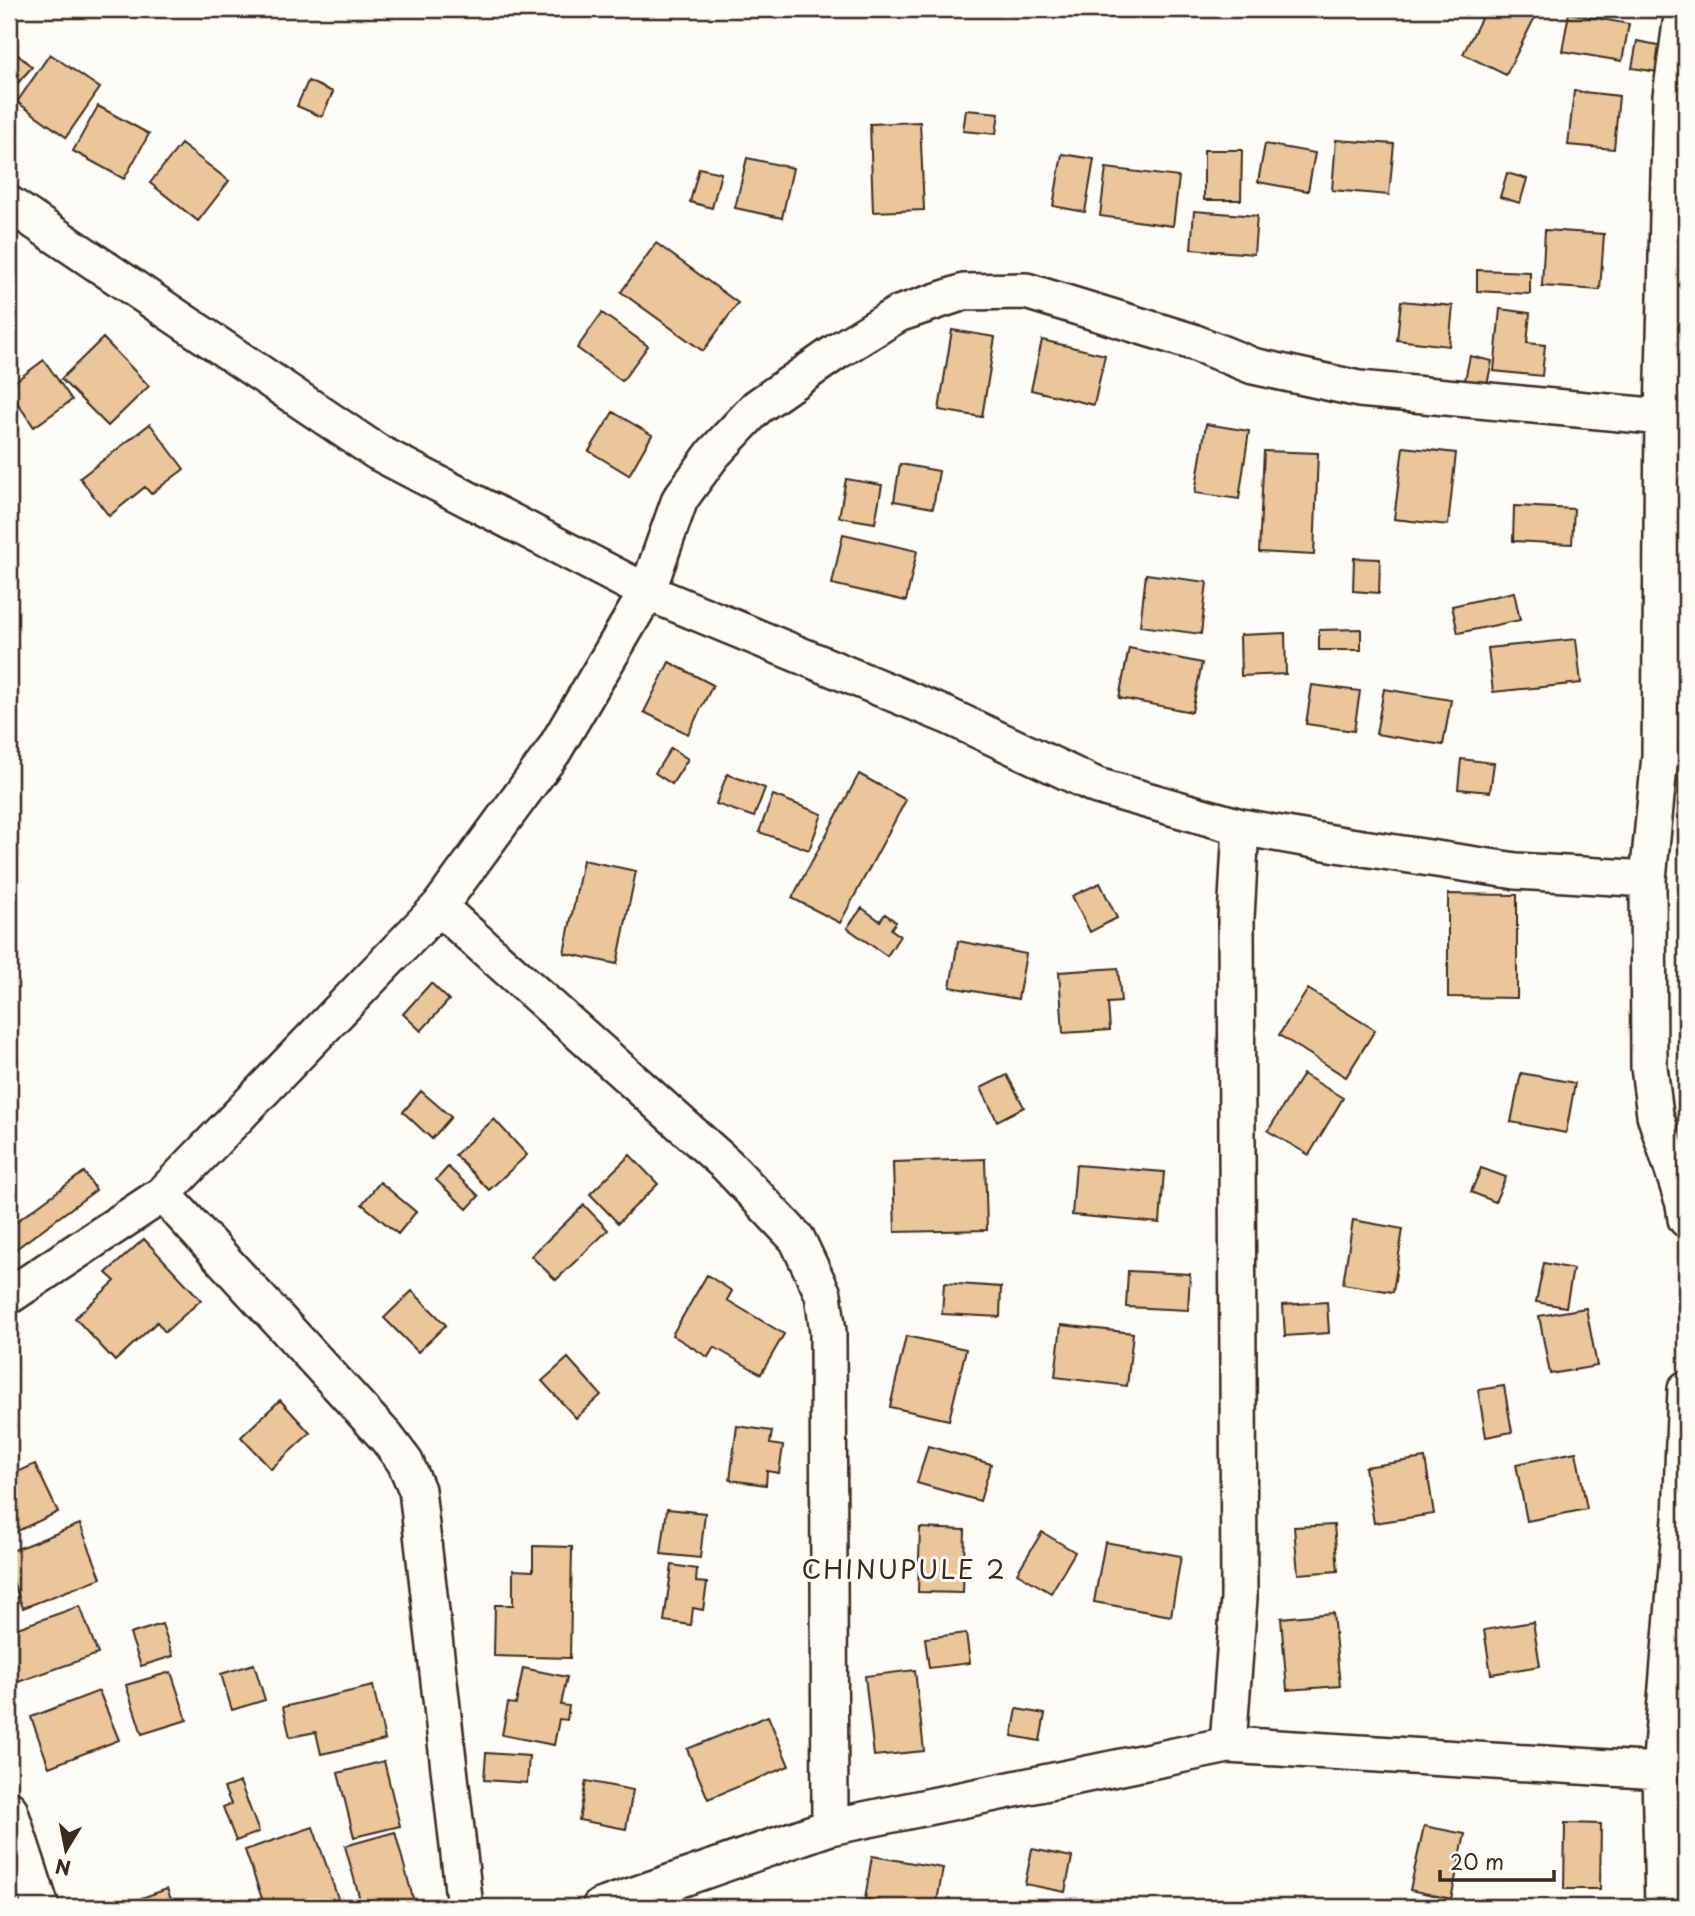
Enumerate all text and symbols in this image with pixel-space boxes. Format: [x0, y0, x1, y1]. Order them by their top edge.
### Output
district label: CHINUPULE 2 [801, 1549, 1007, 1588]
north arrow [32, 1814, 102, 1884]
scale bar [1440, 1839, 1553, 1883]
text: 20 m [1450, 1845, 1504, 1877]
text: N [53, 1853, 73, 1883]

